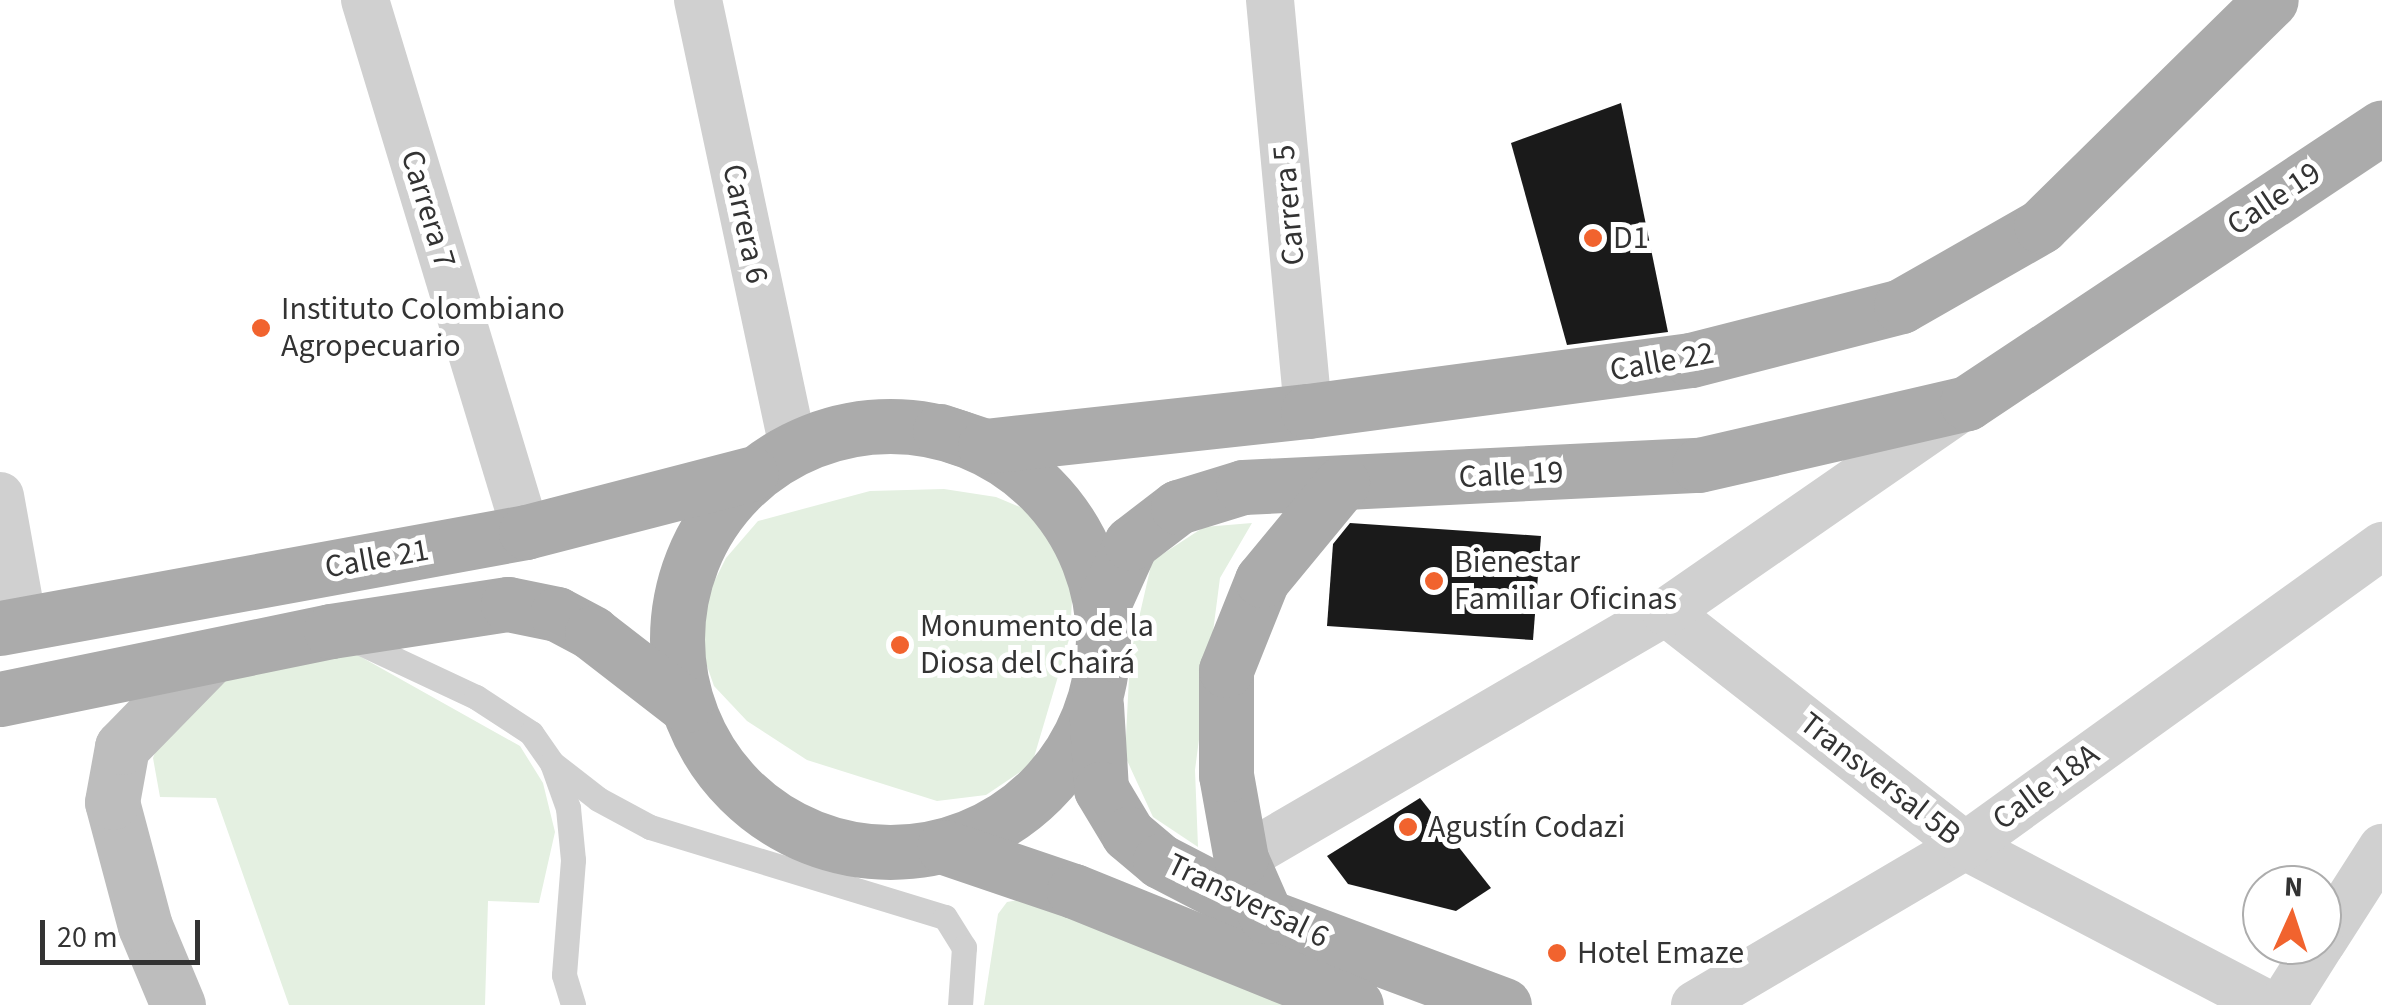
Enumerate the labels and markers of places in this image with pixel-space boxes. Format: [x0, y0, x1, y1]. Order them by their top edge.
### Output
place label: D1 [1613, 219, 1649, 257]
marker: D1 [1582, 227, 1604, 249]
place label: Instituto Colombiano Agropecuario [281, 291, 565, 366]
marker: Instituto Colombiano Agropecuario [250, 317, 272, 339]
place label: Bienestar Familiar Oficinas [1454, 544, 1677, 619]
marker: Bienestar Familiar Oficinas [1423, 570, 1445, 592]
place label: Monumento de la Diosa del Chairá [920, 608, 1154, 683]
marker: Monumento de la Diosa del Chairá [889, 634, 911, 656]
place label: Agustín Codazi [1428, 808, 1625, 846]
marker: Agustín Codazi [1397, 816, 1419, 838]
place label: Hotel Emaze [1577, 934, 1744, 972]
marker: Hotel Emaze [1546, 942, 1568, 964]

